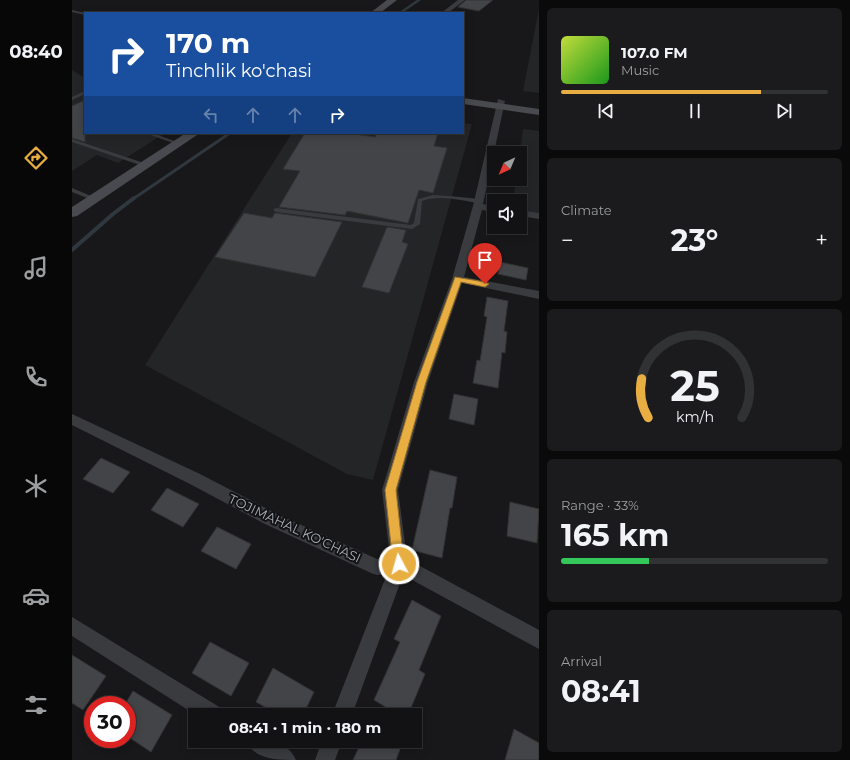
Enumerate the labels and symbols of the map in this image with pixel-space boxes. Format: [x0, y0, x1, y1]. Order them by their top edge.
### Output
north arrow [487, 146, 527, 186]
pin [468, 243, 502, 284]
street label: TOJIMAHAL KO'CHASI [226, 490, 364, 566]
position arrow [378, 543, 420, 585]
speed limit sign: 30 [84, 696, 136, 748]

